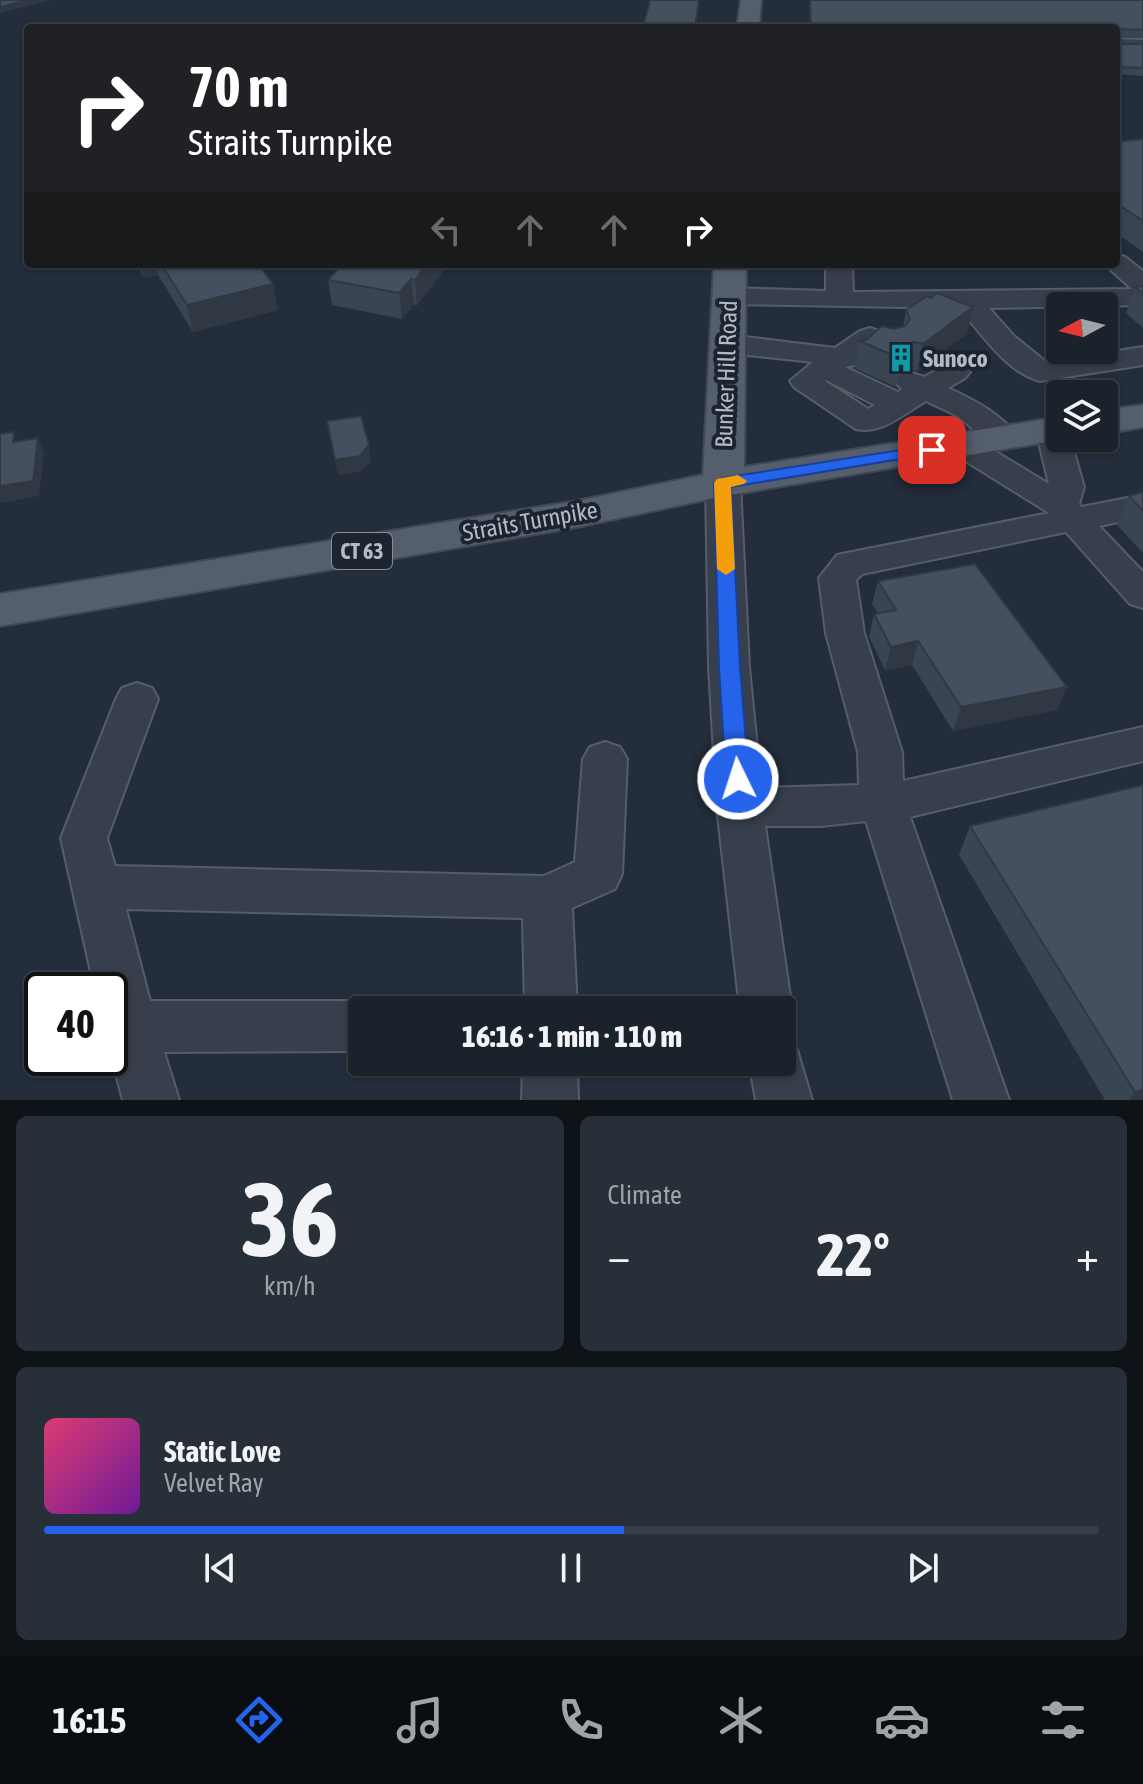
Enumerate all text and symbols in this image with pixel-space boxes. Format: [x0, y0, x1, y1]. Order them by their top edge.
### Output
text: 70 m [188, 55, 289, 119]
icon: right [56, 56, 160, 160]
text: Straits Turnpike [188, 121, 393, 163]
icon: left [424, 208, 468, 252]
icon: ahead [508, 208, 552, 252]
icon: ahead [592, 208, 636, 252]
icon: right [676, 208, 720, 252]
north arrow [1046, 292, 1118, 364]
map controls [1046, 292, 1118, 452]
street label: Bunker Hill Road [710, 300, 742, 448]
building icon: Sunoco [886, 343, 916, 373]
place label: Sunoco [923, 345, 988, 372]
button: layers [1046, 380, 1118, 452]
pin [898, 416, 966, 484]
icon: arrive [910, 428, 954, 472]
street label: Straits Turnpike [460, 496, 600, 546]
road number: CT 63 [332, 533, 392, 569]
position arrow [696, 737, 780, 821]
speed limit sign: 40 [24, 972, 128, 1076]
text: 16:16 · 1 min · 110 m [462, 1019, 682, 1053]
text: 36 [241, 1159, 339, 1278]
text: Climate [608, 1180, 682, 1210]
text: 22° [817, 1220, 890, 1289]
text: − [608, 1230, 630, 1280]
text: + [1076, 1230, 1099, 1280]
text: km/h [264, 1271, 316, 1301]
text: Static Love [164, 1434, 281, 1468]
text: Velvet Ray [164, 1468, 264, 1498]
icon: previous [198, 1546, 242, 1590]
icon: pause [549, 1546, 593, 1590]
icon: next [901, 1546, 945, 1590]
icon: directions [231, 1692, 287, 1748]
icon: music [392, 1692, 448, 1748]
icon: phone [553, 1692, 609, 1748]
icon: climate [713, 1692, 769, 1748]
icon: car [874, 1692, 930, 1748]
icon: filters [1035, 1692, 1091, 1748]
text: 16:15 [52, 1699, 126, 1741]

